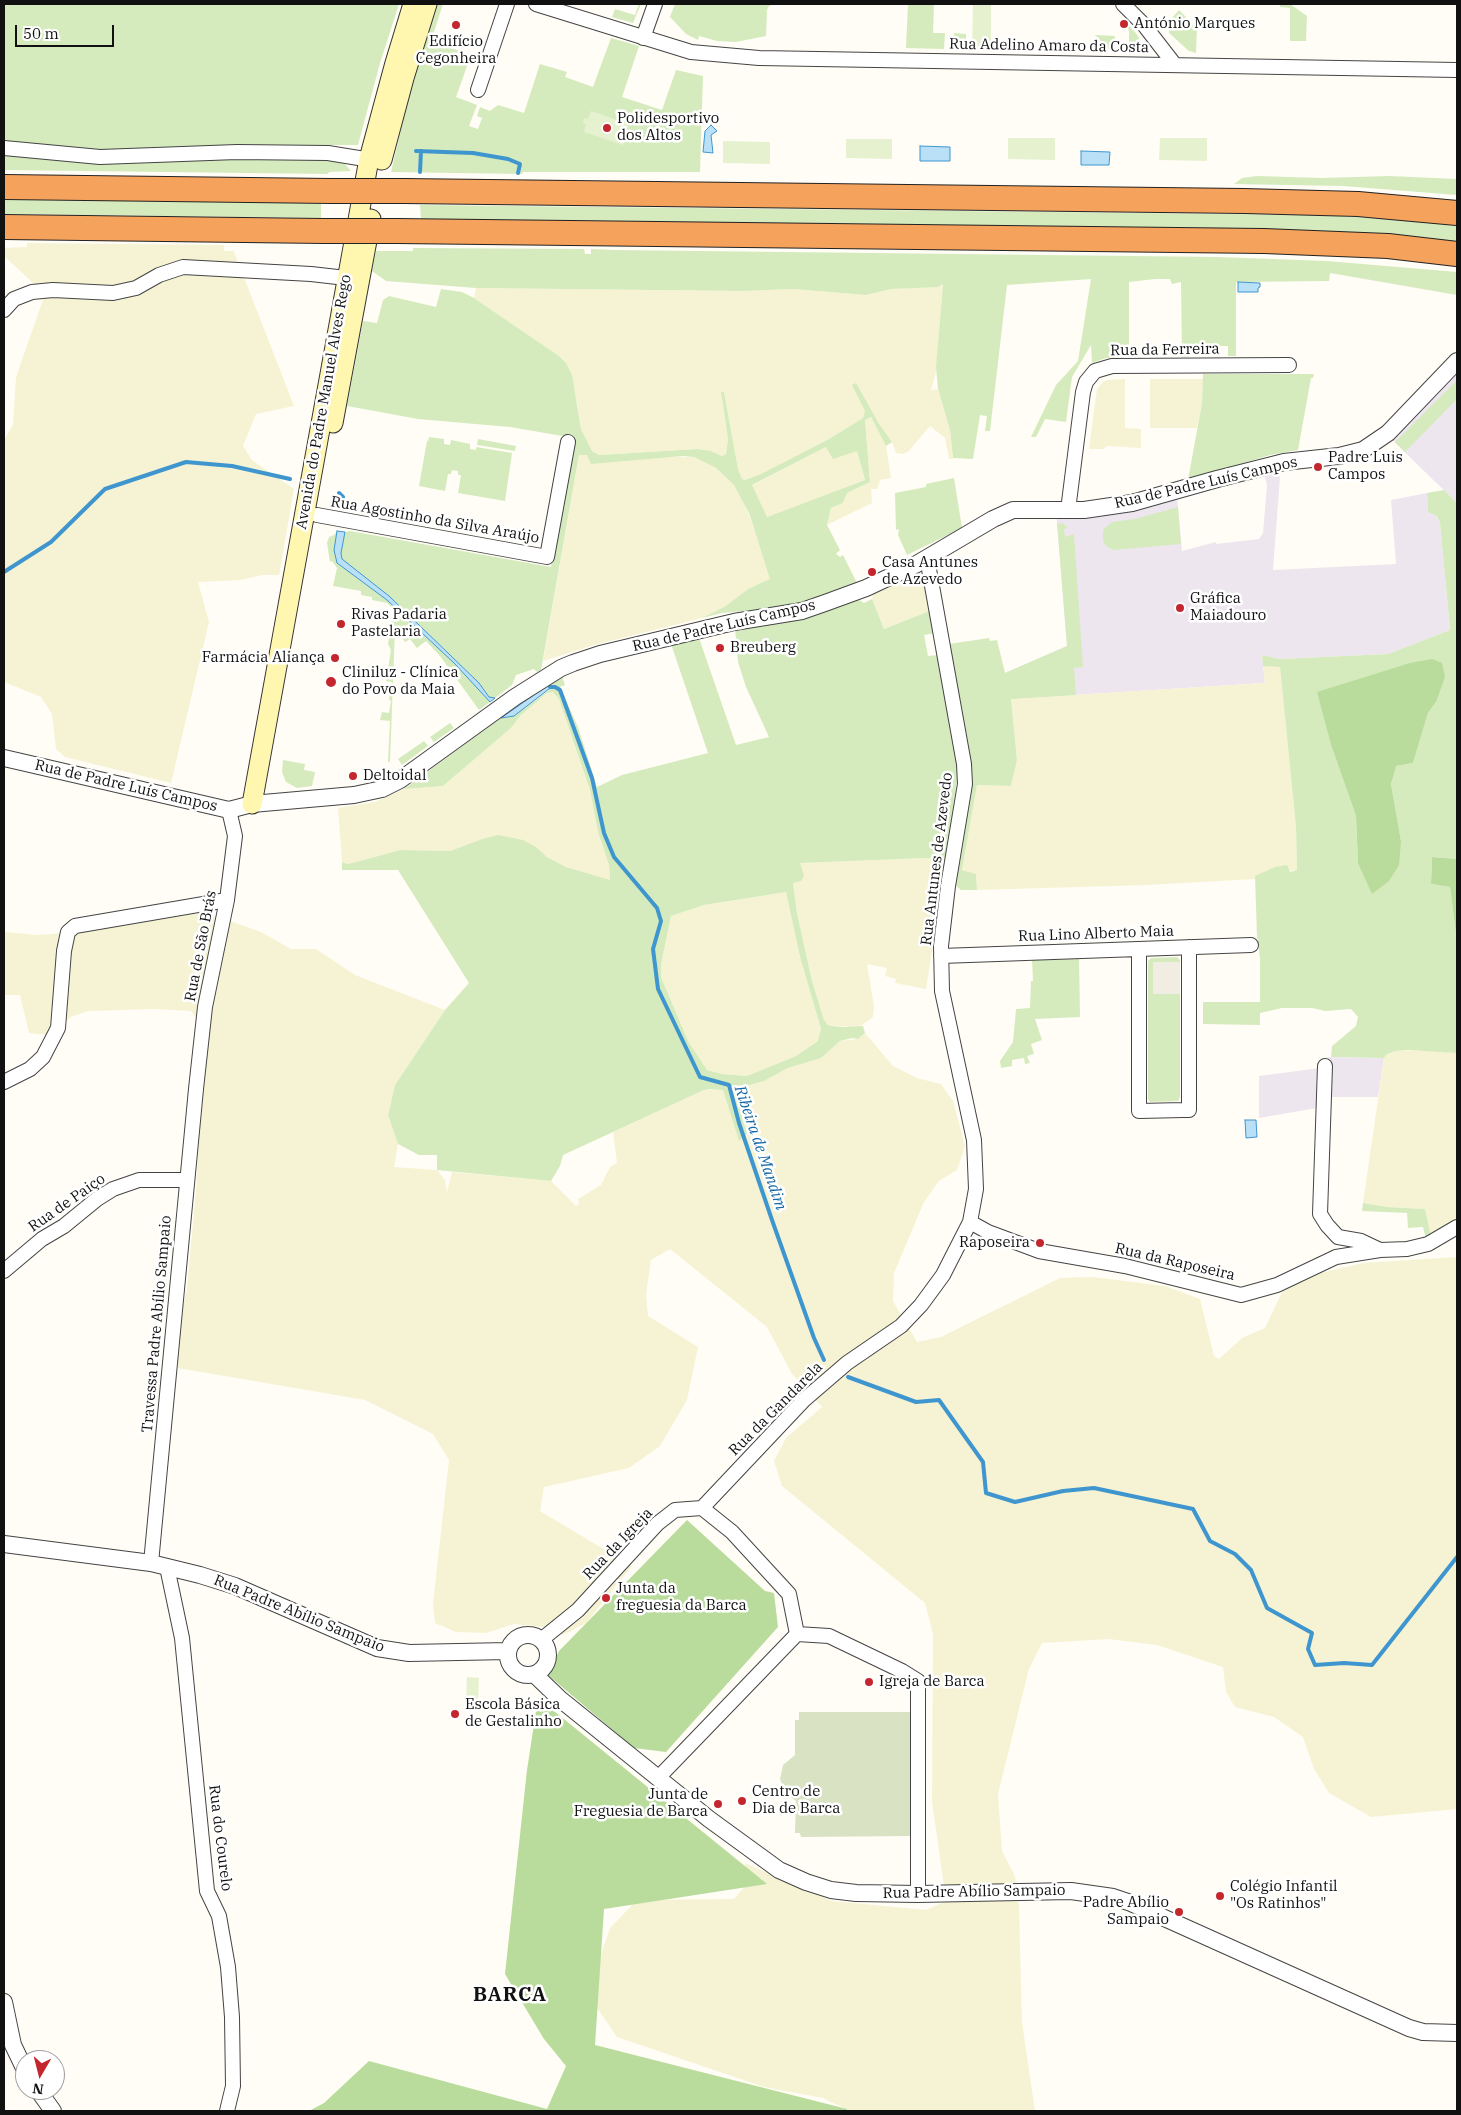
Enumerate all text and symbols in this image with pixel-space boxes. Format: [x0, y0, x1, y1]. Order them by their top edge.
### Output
scale bar [18, 15, 116, 47]
place label: António Marques [1134, 15, 1255, 33]
marker: António Marques [1118, 18, 1130, 30]
marker: Edifício Cegonheira [450, 19, 462, 31]
text: 50 m [23, 24, 59, 43]
place label: Edifício Cegonheira [416, 33, 496, 68]
street label: Rua Adelino Amaro da Costa [949, 35, 1149, 57]
place label: Polidesportivo dos Altos [617, 110, 719, 145]
marker: Polidesportivo dos Altos [601, 122, 613, 134]
street label: Avenida do Padre Manuel Alves Rego [293, 273, 355, 531]
street label: Rua da Ferreira [1110, 340, 1220, 360]
place label: Padre Luis Campos [1328, 449, 1403, 484]
street label: Rua de Padre Luís Campos [1113, 453, 1299, 513]
marker: Padre Luis Campos [1312, 461, 1324, 473]
street label: Rua Agostinho da Silva Araújo [329, 493, 541, 547]
place label: Casa Antunes de Azevedo [882, 554, 978, 589]
marker: Casa Antunes de Azevedo [866, 566, 878, 578]
place label: Gráfica Maiadouro [1190, 590, 1266, 625]
street label: Rua de Padre Luís Campos [631, 596, 817, 656]
marker: Gráfica Maiadouro [1174, 602, 1186, 614]
place label: Rivas Padaria Pastelaria [351, 606, 447, 641]
marker: Rivas Padaria Pastelaria [335, 618, 347, 630]
place label: Breuberg [730, 639, 796, 657]
marker: Breuberg [714, 642, 726, 654]
place label: Farmácia Aliança [202, 649, 325, 667]
marker: Farmácia Aliança [329, 652, 341, 664]
place label: Cliniluz - Clínica do Povo da Maia [342, 664, 459, 699]
marker: Cliniluz - Clínica do Povo da Maia [324, 675, 338, 689]
street label: Rua de Padre Luís Campos [33, 756, 219, 816]
place label: Deltoidal [363, 767, 426, 785]
marker: Deltoidal [347, 770, 359, 782]
street label: Rua Antunes de Azevedo [917, 771, 957, 947]
street label: Rua de São Brás [181, 889, 221, 1003]
street label: Rua Lino Alberto Maia [1018, 922, 1174, 946]
water label: Ribeira de Mandim [730, 1083, 790, 1213]
street label: Rua de Paiço [25, 1170, 109, 1236]
street label: Travessa Padre Abílio Sampaio [139, 1215, 175, 1433]
place label: Raposeira [959, 1234, 1030, 1252]
marker: Raposeira [1034, 1237, 1046, 1249]
street label: Rua da Raposeira [1113, 1239, 1237, 1285]
street label: Rua da Gandarela [725, 1358, 827, 1460]
street label: Rua da Igreja [579, 1504, 657, 1584]
street label: Rua Padre Abílio Sampaio [211, 1571, 387, 1657]
place label: Junta da freguesia da Barca [616, 1580, 747, 1615]
marker: Junta da freguesia da Barca [600, 1592, 612, 1604]
place label: Igreja de Barca [879, 1673, 985, 1691]
marker: Igreja de Barca [863, 1676, 875, 1688]
place label: Escola Básica de Gestalinho [465, 1696, 562, 1731]
marker: Escola Básica de Gestalinho [449, 1708, 461, 1720]
place label: Centro de Dia de Barca [752, 1783, 840, 1818]
street label: Rua do Courelo [205, 1784, 235, 1892]
place label: Junta de Freguesia de Barca [574, 1786, 708, 1821]
marker: Centro de Dia de Barca [736, 1795, 748, 1807]
marker: Junta de Freguesia de Barca [712, 1798, 724, 1810]
place label: Colégio Infantil "Os Ratinhos" [1230, 1878, 1338, 1913]
street label: Rua Padre Abílio Sampaio [882, 1881, 1066, 1903]
marker: Colégio Infantil "Os Ratinhos" [1214, 1890, 1226, 1902]
place label: Padre Abílio Sampaio [1083, 1894, 1169, 1929]
marker: Padre Abílio Sampaio [1173, 1906, 1185, 1918]
district label: BARCA [472, 1983, 548, 2007]
north arrow [15, 2050, 65, 2100]
text: N [31, 2079, 45, 2099]

